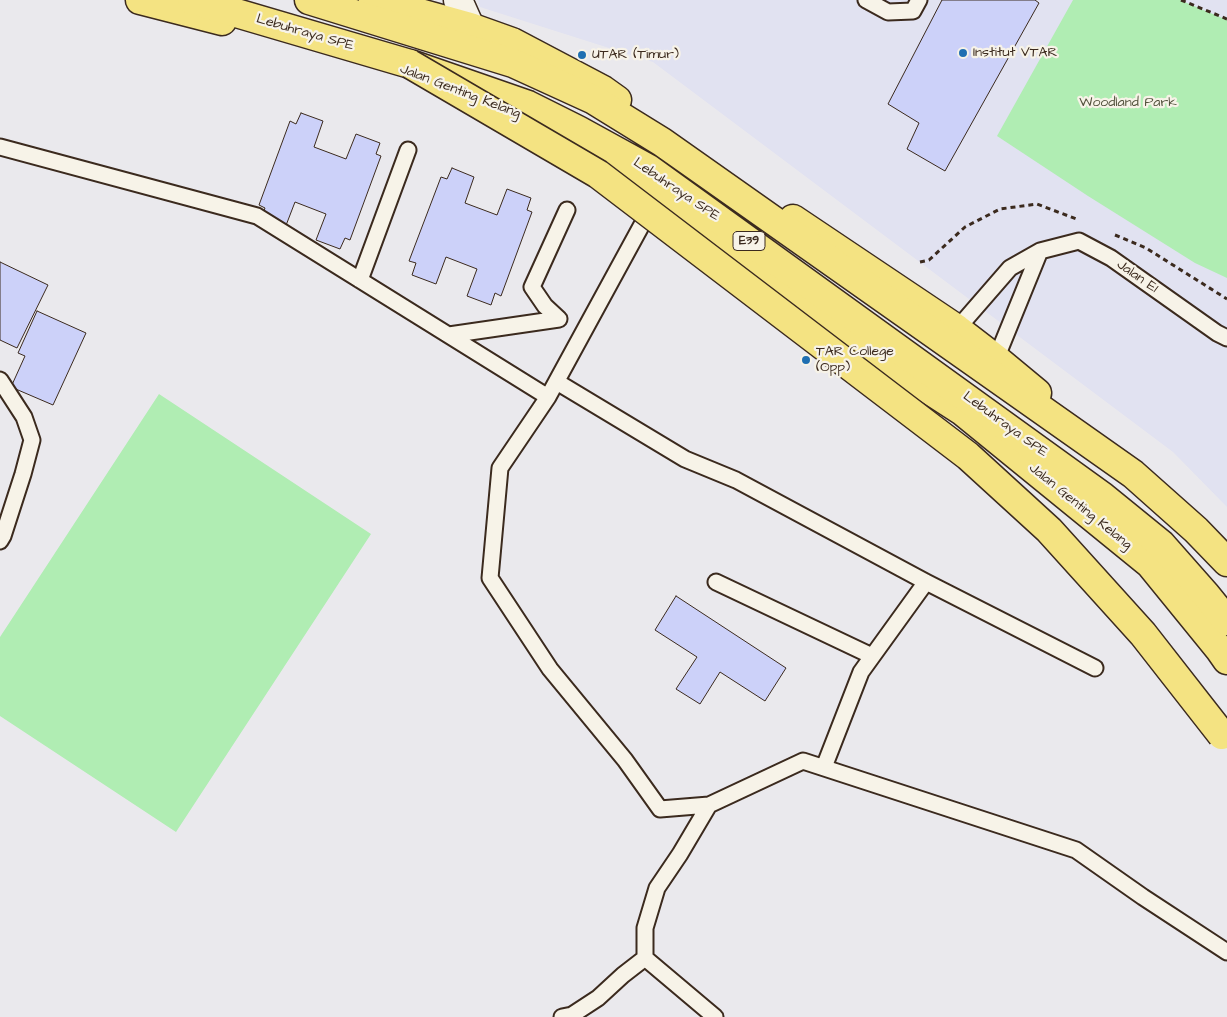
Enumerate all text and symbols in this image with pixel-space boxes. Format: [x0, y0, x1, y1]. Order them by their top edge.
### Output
street label: Lebuhraya SPE [254, 11, 356, 55]
place label: Institut VTAR [973, 45, 1057, 61]
place label: UTAR (Timur) [592, 47, 679, 63]
marker: Institut VTAR [957, 47, 969, 59]
marker: UTAR (Timur) [576, 49, 588, 61]
street label: Jalan Genting Kelang [397, 61, 523, 123]
park label: Woodland Park [1079, 95, 1177, 111]
street label: Lebuhraya SPE [630, 155, 722, 225]
road number: E39 [733, 232, 765, 250]
street label: Jalan E1 [1113, 257, 1161, 297]
place label: TAR College (Opp) [816, 344, 894, 377]
marker: TAR College (Opp) [800, 354, 812, 366]
street label: Lebuhraya SPE [959, 389, 1051, 461]
street label: Jalan Genting Kelang [1025, 460, 1135, 554]

